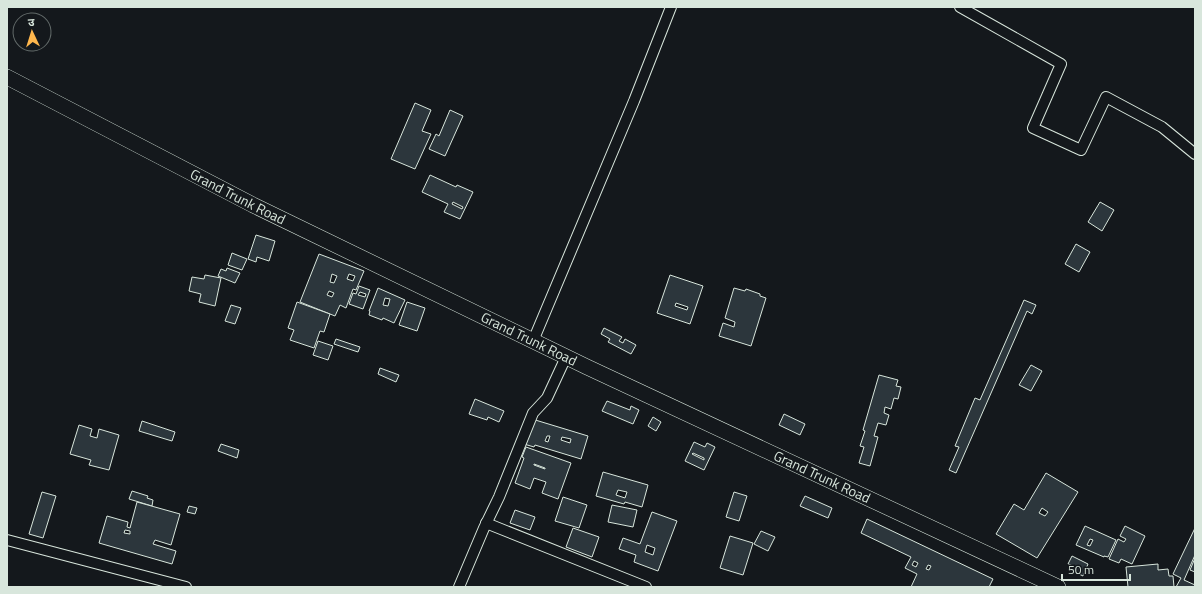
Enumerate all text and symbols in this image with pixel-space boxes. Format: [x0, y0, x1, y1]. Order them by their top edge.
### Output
north arrow [12, 12, 52, 52]
text: उ [28, 14, 36, 30]
street label: Grand Trunk Road [187, 163, 289, 229]
street label: Grand Trunk Road [477, 306, 581, 371]
street label: Grand Trunk Road [770, 445, 874, 508]
scale bar [1062, 556, 1130, 582]
text: 50 m [1068, 560, 1094, 579]

